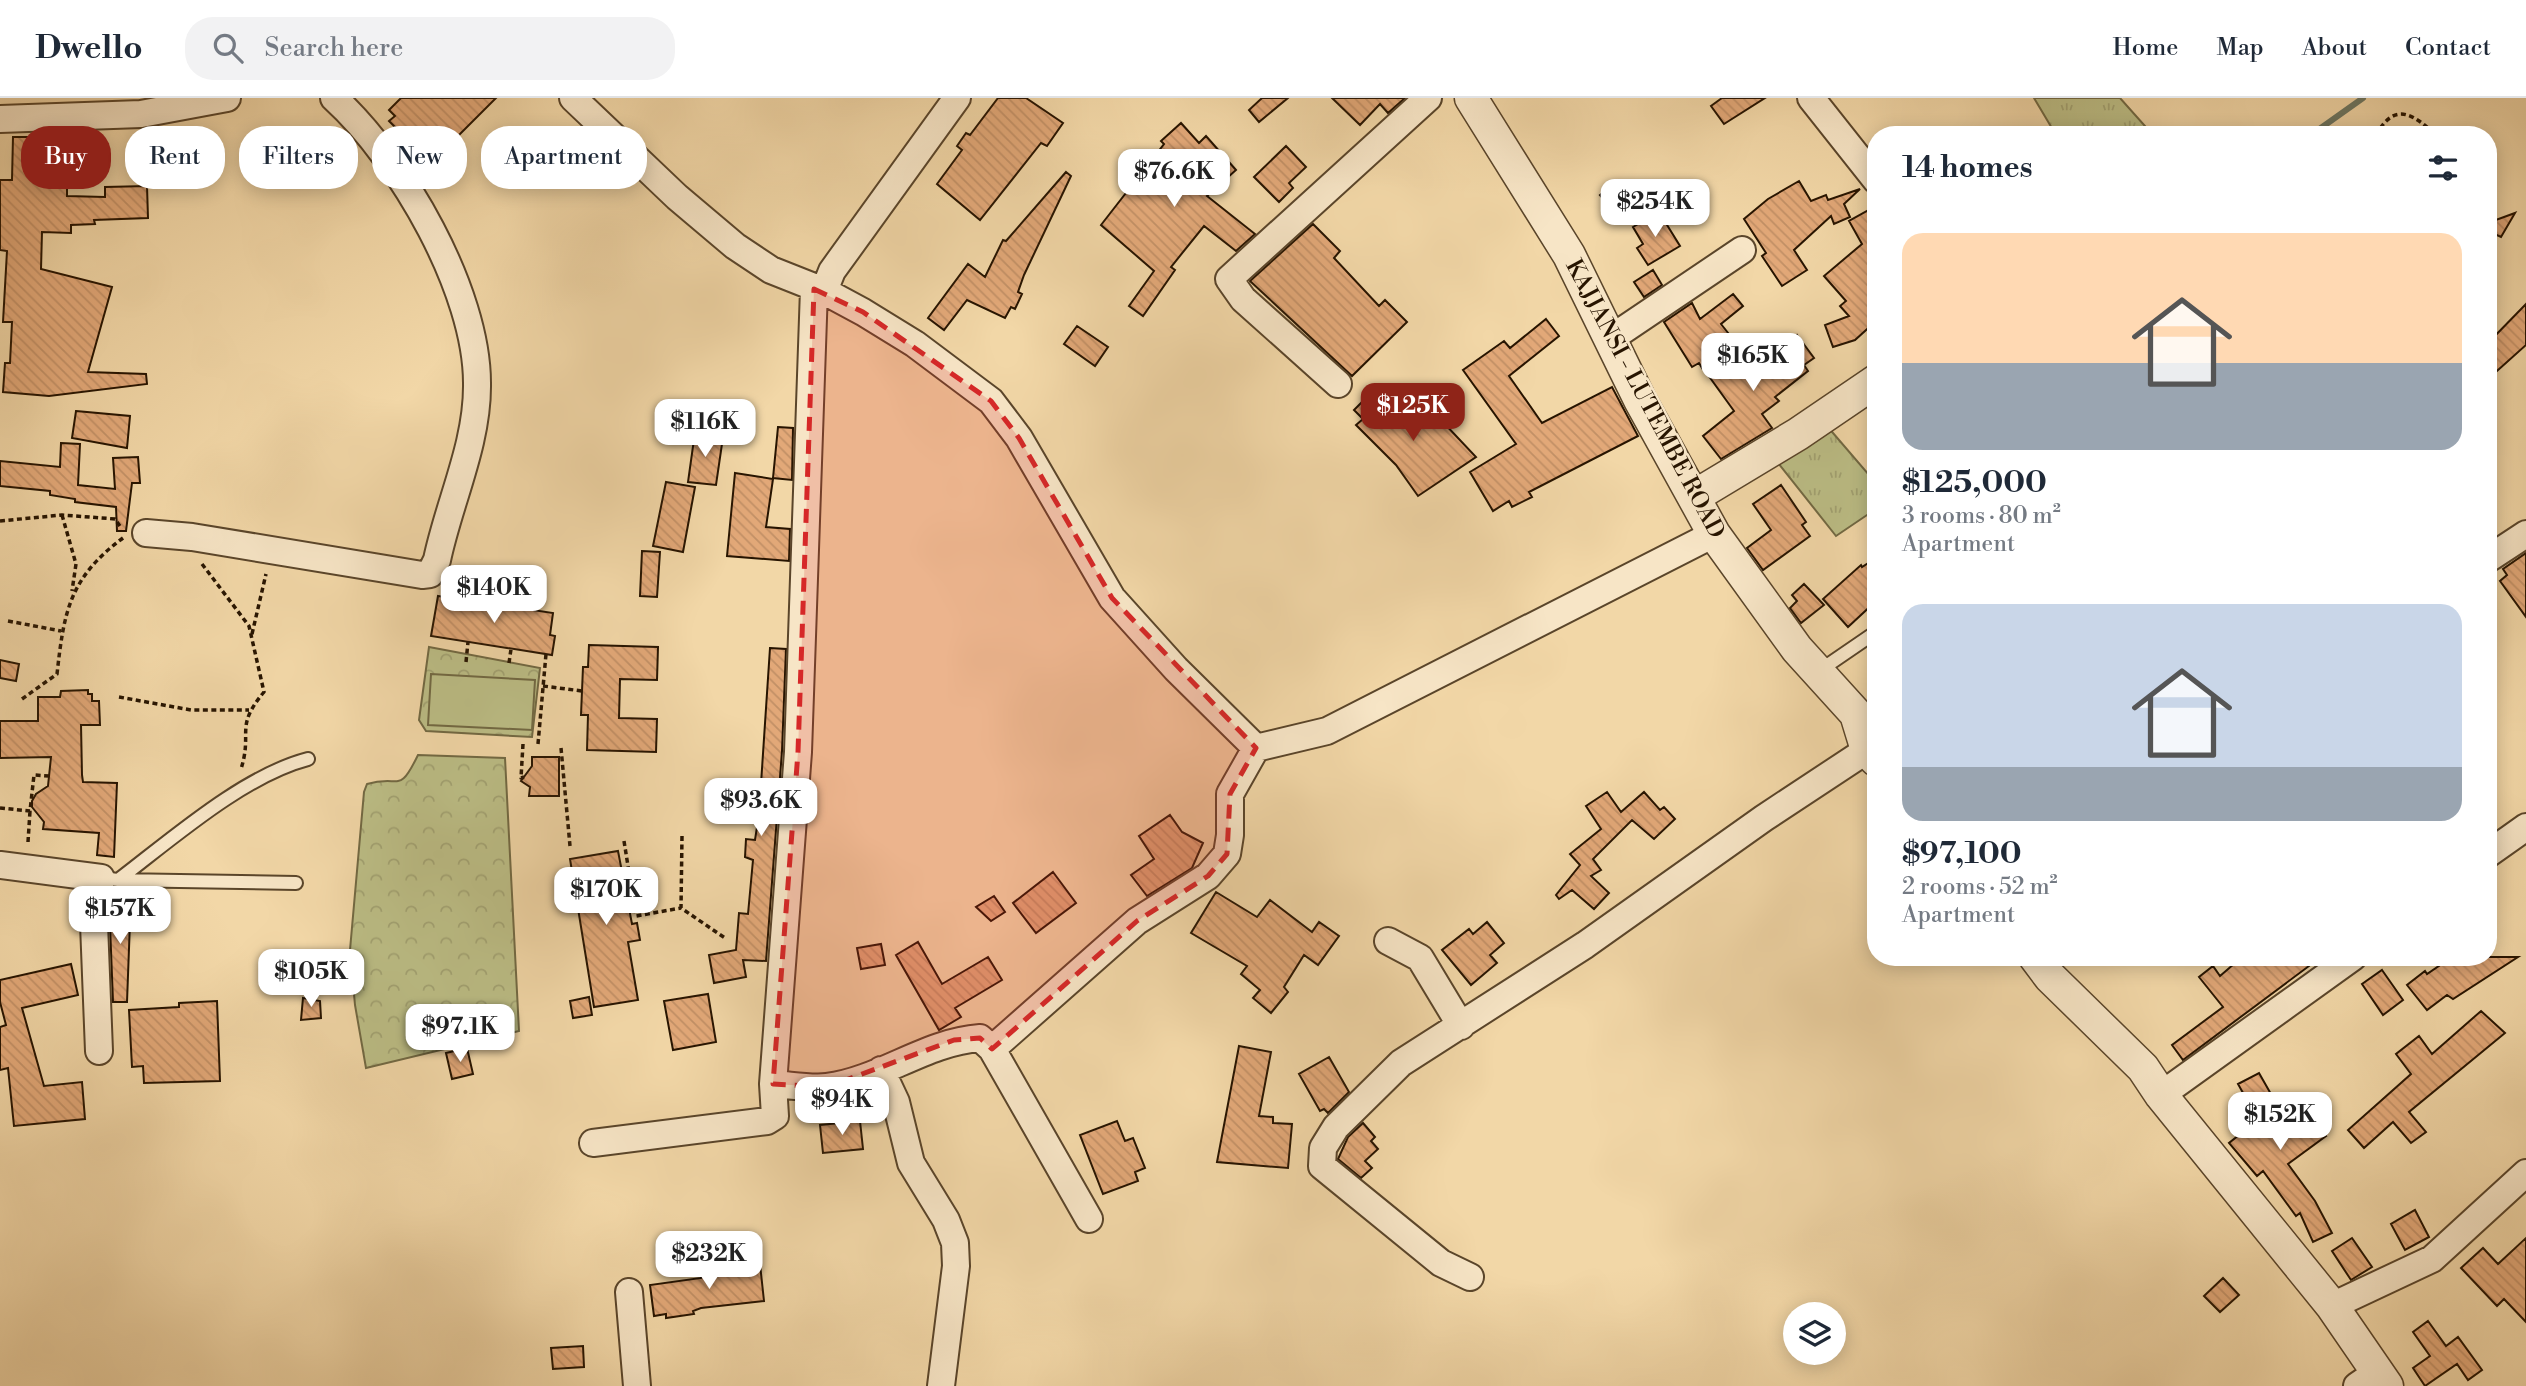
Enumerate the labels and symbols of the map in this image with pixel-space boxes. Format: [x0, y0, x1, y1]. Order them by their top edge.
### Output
pin: $76.6K [1117, 150, 1231, 209]
pin: $254K [1606, 180, 1704, 239]
street label: KAJJANSI - LUTEMBE ROAD [1559, 255, 1731, 543]
pin: $165K [1704, 334, 1802, 393]
pin: $125K [1364, 384, 1462, 443]
pin: $116K [656, 400, 754, 459]
pin: $140K [445, 566, 543, 625]
pin: $93.6K [704, 778, 818, 838]
pin: $170K [557, 868, 655, 927]
pin: $157K [71, 886, 169, 946]
pin: $105K [262, 950, 360, 1009]
pin: $97.1K [403, 1004, 517, 1064]
pin: $94K [801, 1077, 883, 1137]
pin: $152K [2231, 1093, 2329, 1152]
pin: $232K [660, 1232, 758, 1291]

